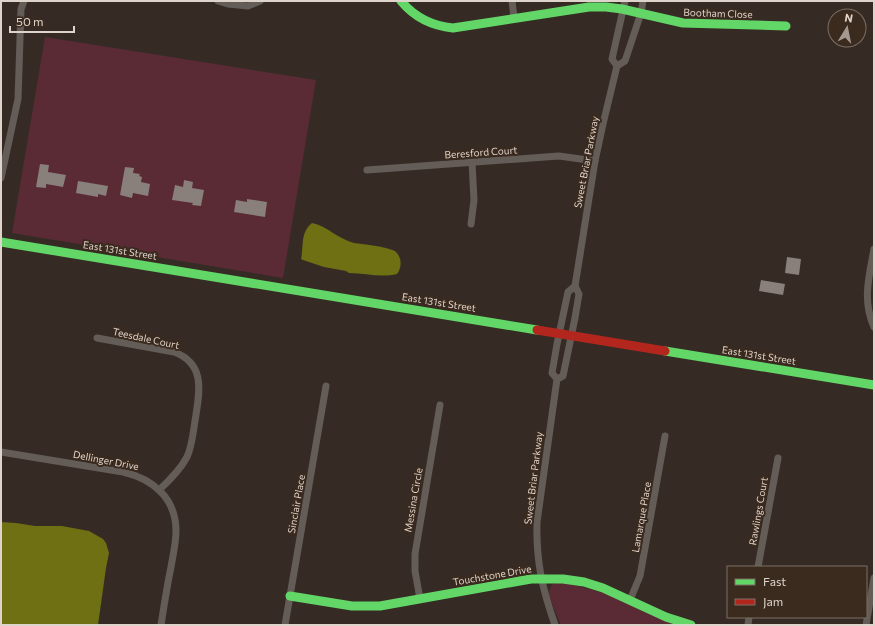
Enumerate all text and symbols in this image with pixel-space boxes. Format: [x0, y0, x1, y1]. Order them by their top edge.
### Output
street label: Bootham Close [683, 6, 753, 20]
scale bar [10, 8, 74, 34]
north arrow [827, 8, 867, 48]
text: N [844, 11, 854, 25]
text: 50 m [16, 14, 44, 28]
street label: Sweet Briar Parkway [571, 115, 601, 209]
street label: Beresford Court [444, 143, 518, 161]
street label: East 131st Street [82, 238, 158, 262]
street label: East 131st Street [401, 290, 477, 314]
street label: Teesdale Court [112, 325, 180, 351]
street label: East 131st Street [721, 343, 797, 367]
street label: Sweet Briar Parkway [521, 431, 545, 525]
street label: Dellinger Drive [72, 448, 140, 472]
street label: Messina Circle [401, 467, 425, 533]
street label: Sinclair Place [285, 474, 307, 534]
street label: Rawlings Court [746, 476, 770, 546]
street label: Lamarque Place [629, 481, 653, 553]
street label: Touchstone Drive [452, 562, 532, 588]
legend [727, 566, 867, 618]
text: Fast [763, 574, 786, 588]
text: Jam [763, 594, 783, 609]

